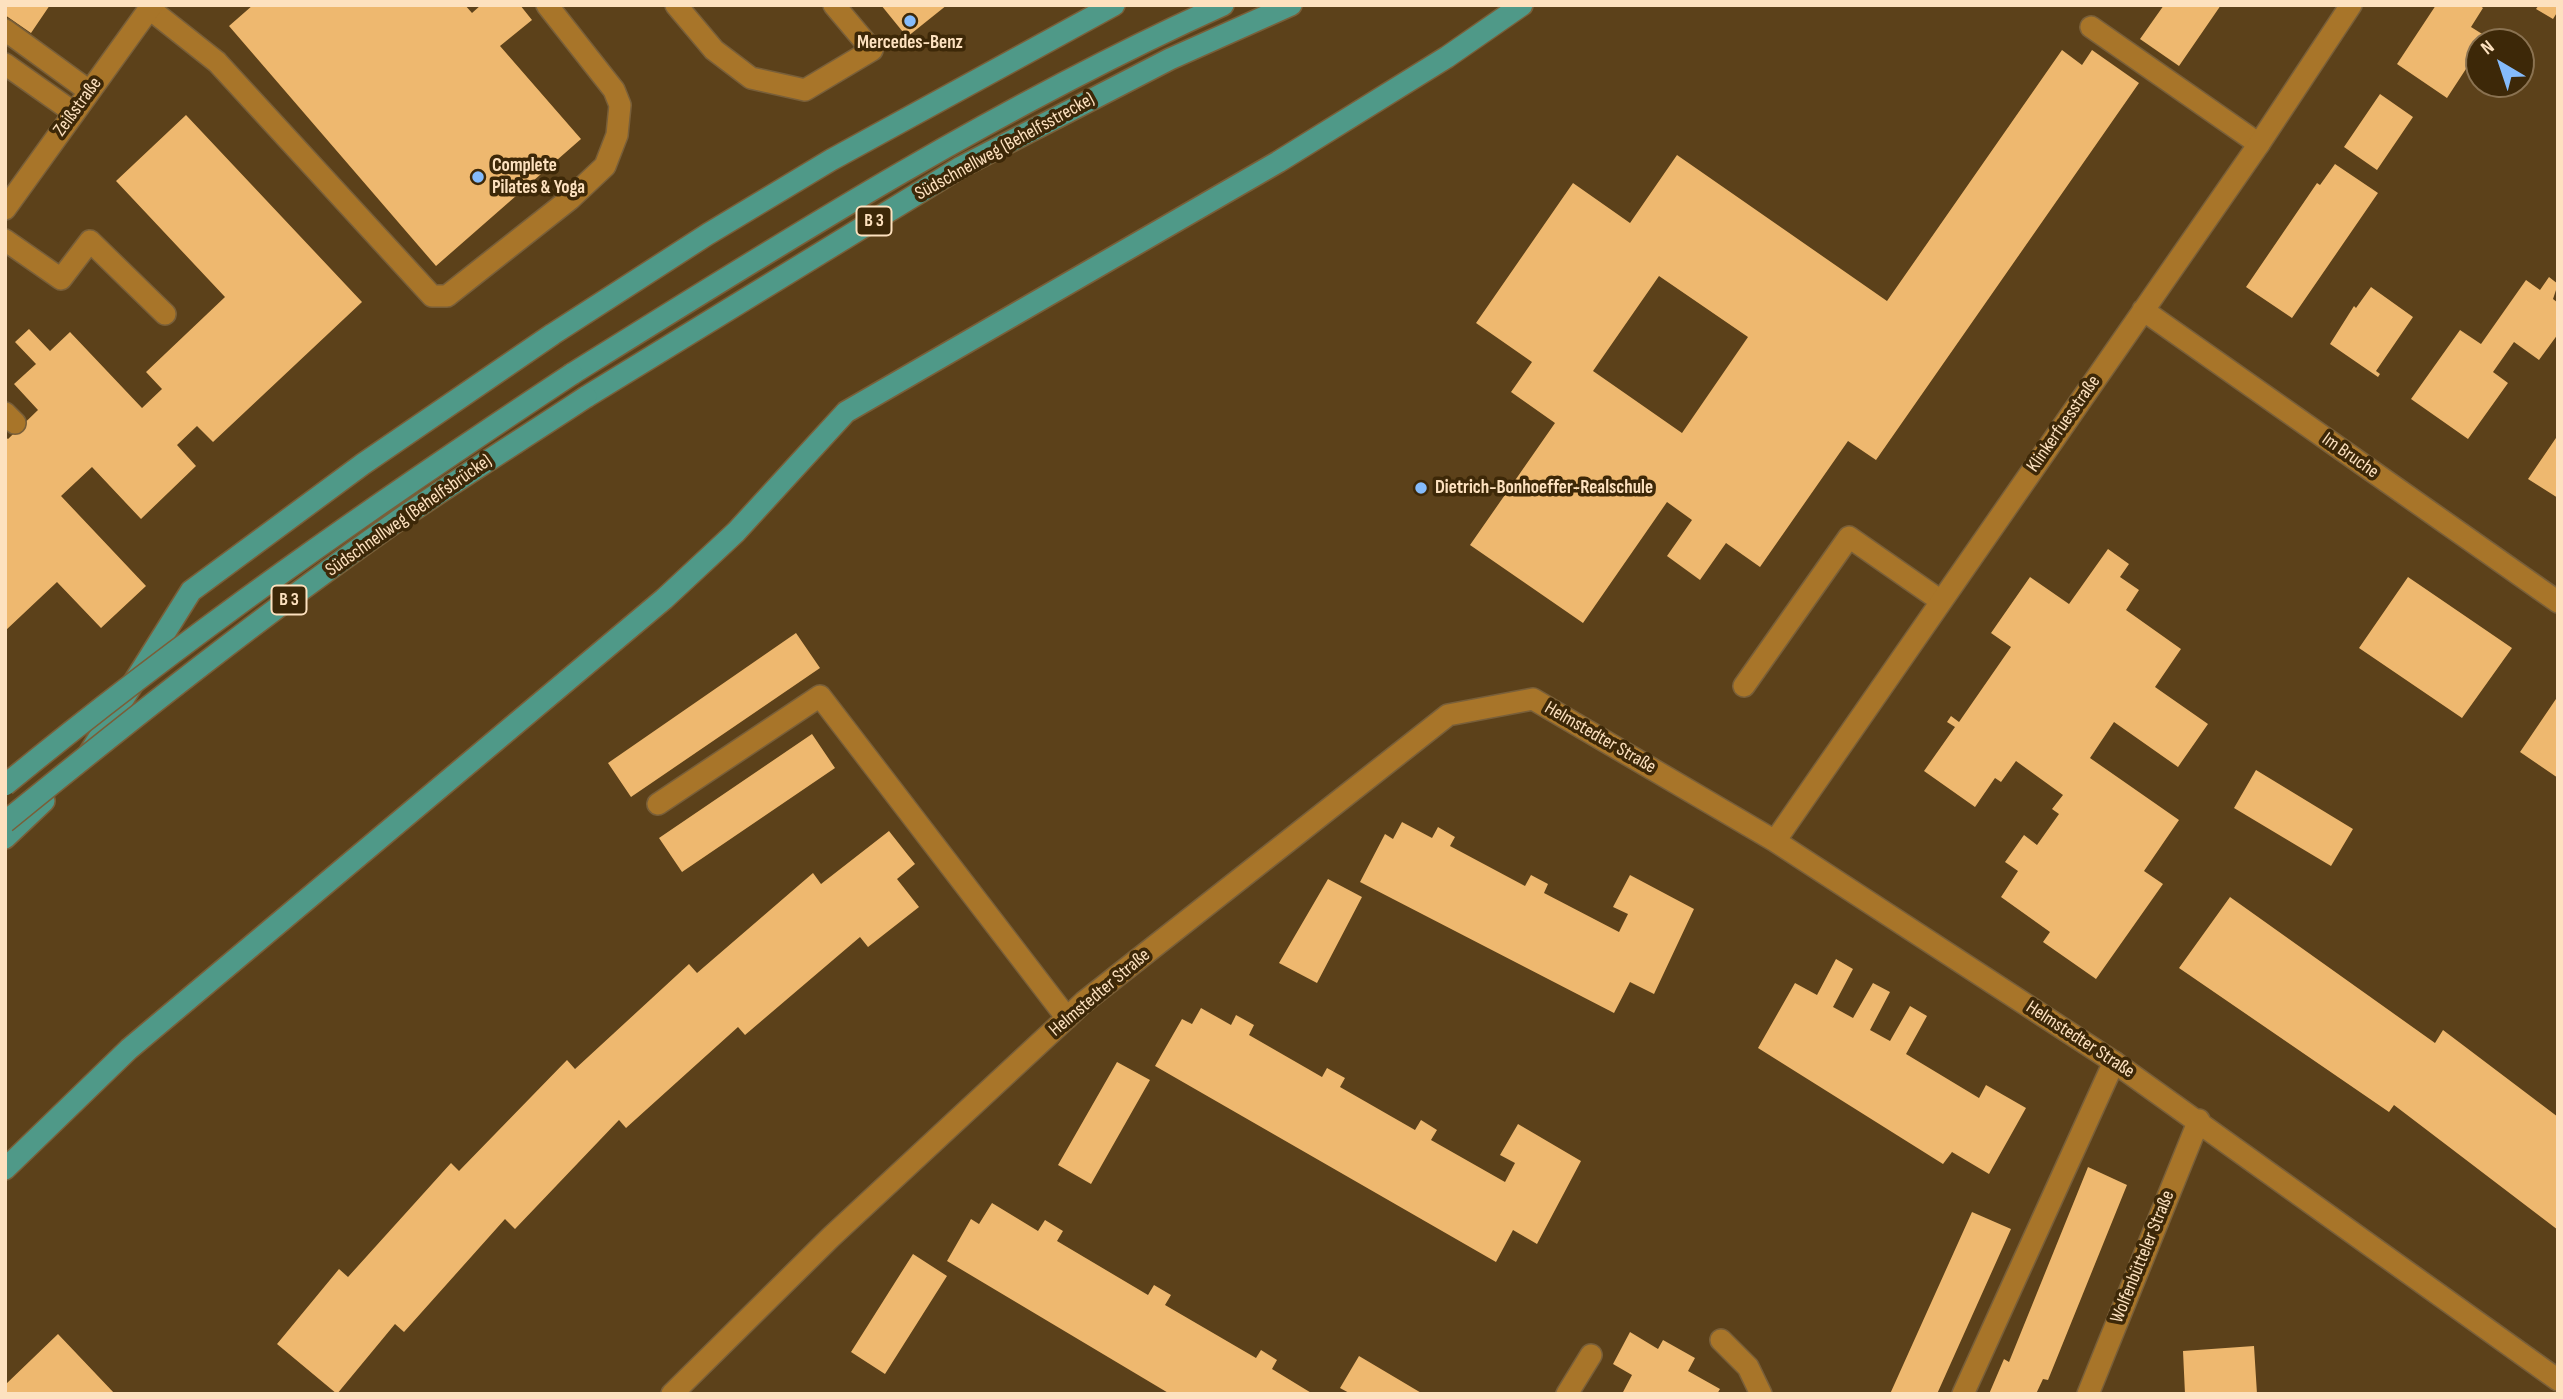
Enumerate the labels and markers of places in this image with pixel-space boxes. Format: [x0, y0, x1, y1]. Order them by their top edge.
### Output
marker: Mercedes-Benz [902, 13, 918, 29]
place label: Mercedes-Benz [857, 32, 963, 54]
place label: Complete Pilates & Yoga [492, 155, 585, 199]
marker: Complete Pilates & Yoga [470, 169, 486, 185]
place label: Dietrich-Bonhoeffer-Realschule [1435, 477, 1653, 499]
marker: Dietrich-Bonhoeffer-Realschule [1413, 480, 1429, 496]

